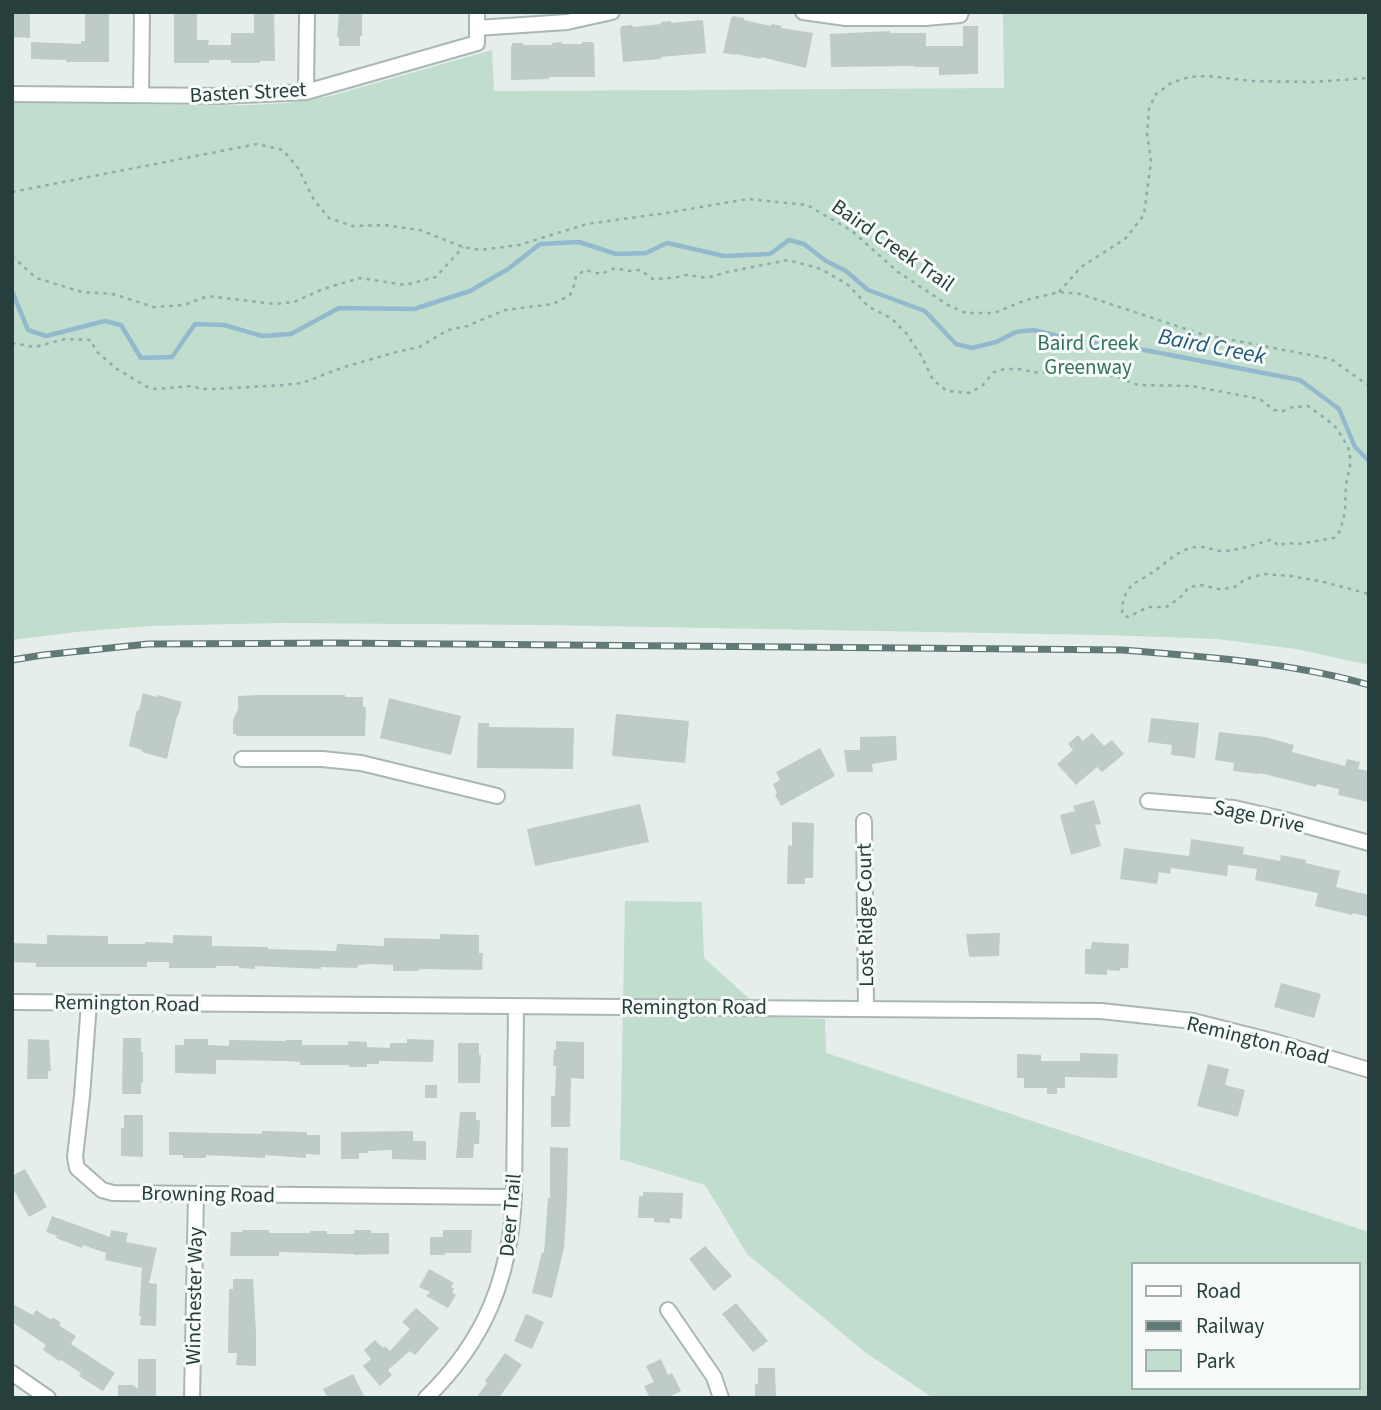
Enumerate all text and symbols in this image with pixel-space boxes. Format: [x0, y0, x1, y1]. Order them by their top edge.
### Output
street label: Basten Street [189, 74, 307, 110]
street label: Baird Creek Trail [826, 192, 960, 298]
water label: Baird Creek [1155, 319, 1270, 373]
park label: Baird Creek Greenway [1037, 328, 1139, 382]
street label: Sage Drive [1211, 792, 1307, 840]
street label: Lost Ridge Court [849, 843, 881, 987]
street label: Remington Road [54, 987, 200, 1019]
street label: Remington Road [621, 992, 767, 1022]
street label: Remington Road [1184, 1008, 1332, 1072]
street label: Deer Trail [491, 1172, 529, 1258]
street label: Browning Road [141, 1178, 275, 1210]
street label: Winchester Way [178, 1226, 210, 1365]
legend [1132, 1263, 1360, 1389]
text: Road [1196, 1276, 1241, 1306]
text: Railway [1196, 1311, 1264, 1341]
text: Park [1196, 1346, 1236, 1376]

